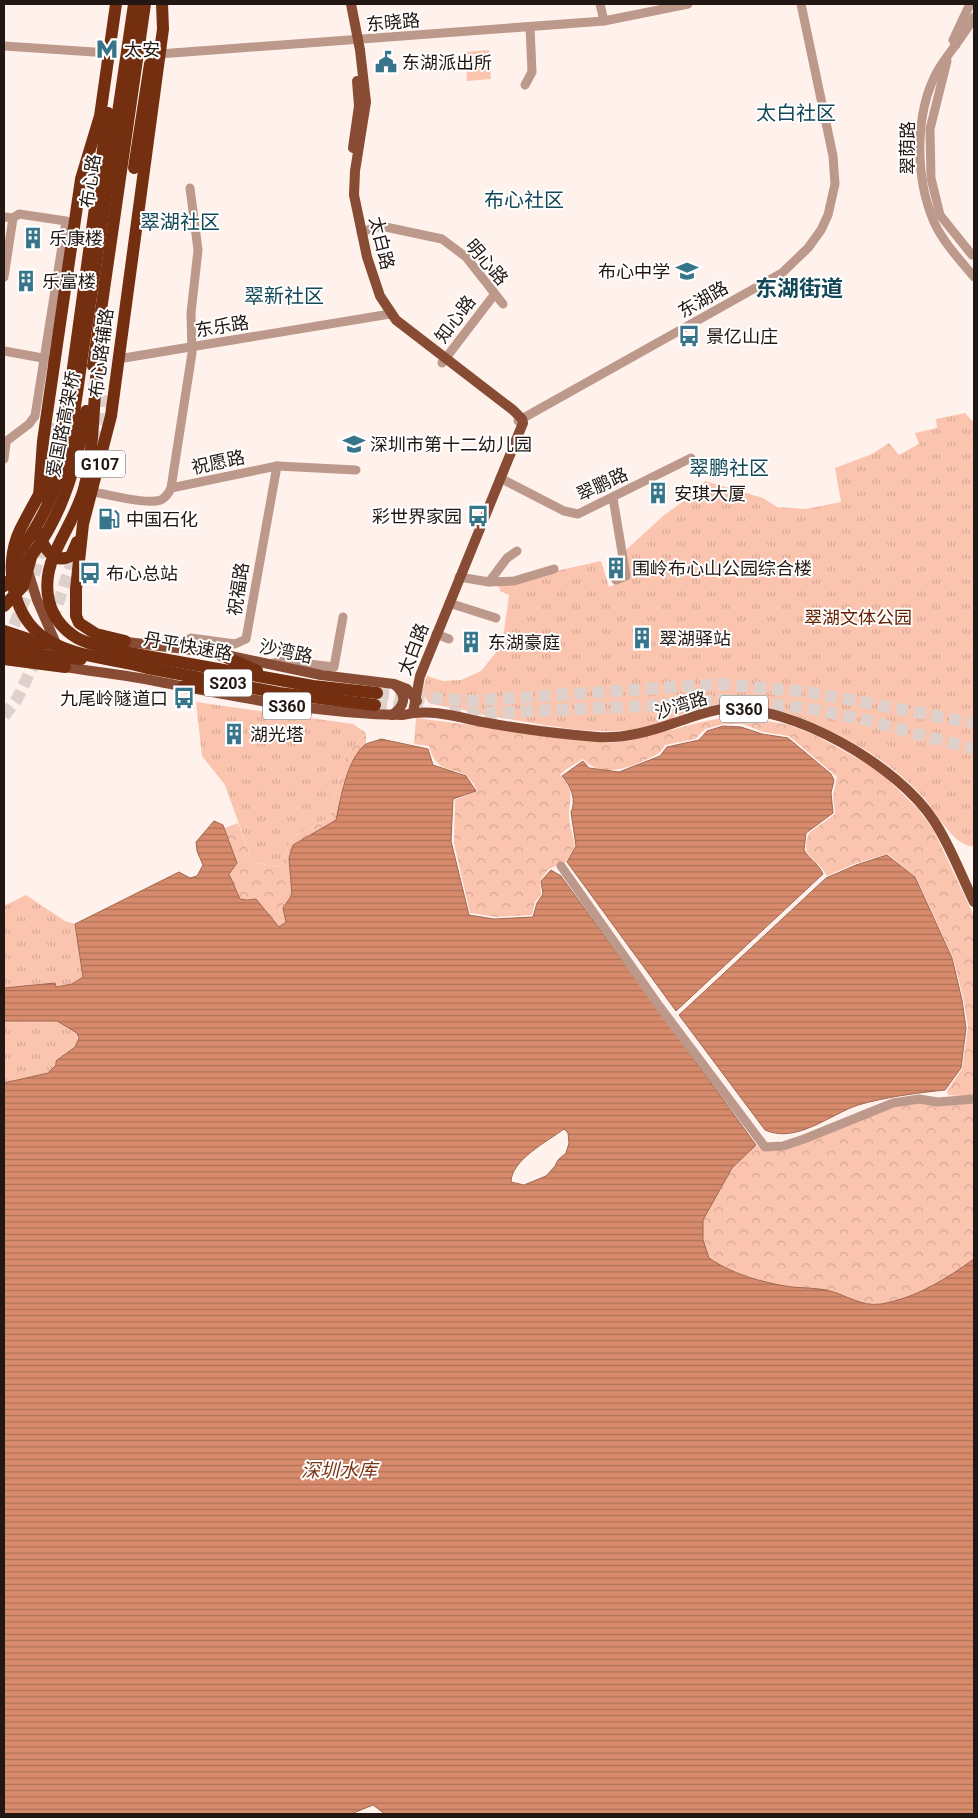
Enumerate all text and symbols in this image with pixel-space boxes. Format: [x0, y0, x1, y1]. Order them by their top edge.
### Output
street label: 东晓路 [365, 9, 421, 35]
metro station icon: 太安 [94, 36, 120, 62]
place label: 太安 [124, 39, 160, 60]
public building icon: 东湖派出所 [373, 49, 399, 75]
place label: 东湖派出所 [402, 52, 492, 73]
district label: 太白社区 [756, 101, 836, 125]
street label: 翠荫路 [897, 121, 918, 175]
street label: 布心路 [76, 153, 104, 209]
district label: 布心社区 [484, 188, 564, 212]
district label: 翠湖社区 [140, 210, 220, 234]
street label: 太白路 [365, 214, 399, 272]
building icon: 乐康楼 [20, 225, 46, 251]
place label: 乐康楼 [49, 228, 103, 249]
street label: 明心路 [461, 235, 513, 289]
school or university icon: 布心中学 [674, 258, 700, 284]
place label: 布心中学 [598, 261, 670, 282]
building icon: 乐富楼 [13, 268, 39, 294]
place label: 乐富楼 [42, 271, 96, 292]
street label: 东湖路 [674, 276, 732, 322]
district label: 东湖街道 [755, 276, 843, 301]
district label: 翠新社区 [244, 284, 324, 308]
street label: 知心路 [430, 291, 480, 347]
street label: 布心路辅路 [85, 307, 117, 399]
street label: 东乐路 [194, 311, 250, 341]
bus stop icon: 景亿山庄 [676, 323, 702, 349]
place label: 景亿山庄 [706, 326, 778, 347]
street label: 爱国路高架桥 [42, 369, 84, 479]
school or university icon: 深圳市第十二幼儿园 [341, 431, 367, 457]
place label: 深圳市第十二幼儿园 [370, 434, 532, 455]
street label: 祝愿路 [189, 446, 247, 478]
road number: G107 [75, 450, 125, 478]
district label: 翠鹏社区 [689, 456, 769, 480]
street label: 翠鹏路 [573, 463, 631, 505]
building icon: 安琪大厦 [645, 480, 671, 506]
place label: 安琪大厦 [674, 483, 746, 504]
bus stop icon: 彩世界家园 [465, 503, 491, 529]
fuel station icon: 中国石化 [96, 506, 122, 532]
place label: 彩世界家园 [372, 506, 462, 527]
place label: 中国石化 [126, 509, 198, 530]
building icon: 围岭布心山公园综合楼 [603, 555, 629, 581]
place label: 围岭布心山公园综合楼 [632, 558, 812, 579]
bus stop icon: 布心总站 [77, 560, 103, 586]
street label: 祝福路 [223, 561, 253, 617]
place label: 布心总站 [106, 563, 178, 584]
park label: 翠湖文体公园 [804, 607, 912, 628]
street label: 太白路 [394, 620, 432, 678]
building icon: 翠湖驿站 [629, 625, 655, 651]
street label: 丹平快速路 [142, 628, 234, 664]
place label: 翠湖驿站 [659, 628, 731, 649]
building icon: 东湖豪庭 [458, 629, 484, 655]
place label: 东湖豪庭 [488, 632, 560, 653]
street label: 沙湾路 [257, 635, 315, 667]
road number: S203 [204, 670, 252, 696]
bus stop icon: 九尾岭隧道口 [171, 685, 197, 711]
street label: 沙湾路 [652, 687, 710, 723]
place label: 九尾岭隧道口 [60, 688, 168, 709]
road number: S360 [263, 692, 311, 719]
road number: S360 [720, 696, 768, 722]
building icon: 湖光塔 [221, 721, 247, 747]
place label: 湖光塔 [250, 724, 304, 745]
water label: 深圳水库 [301, 1459, 380, 1482]

